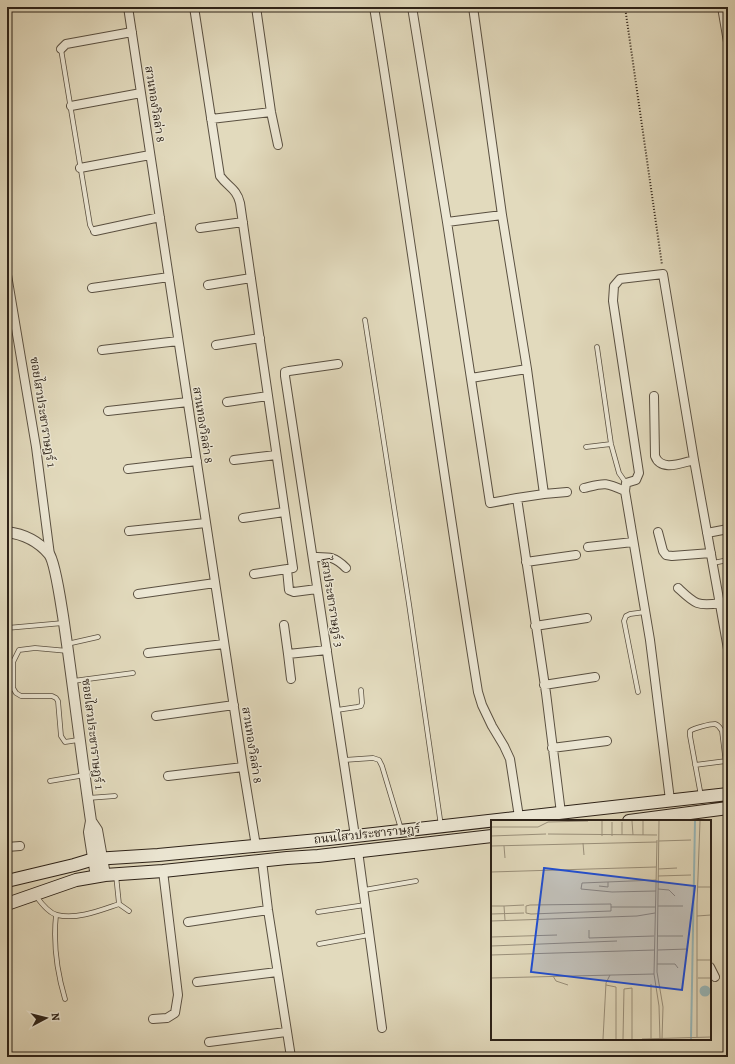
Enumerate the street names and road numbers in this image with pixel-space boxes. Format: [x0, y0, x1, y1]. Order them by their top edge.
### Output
street label: สวนทองวิลล่า 8 [141, 65, 169, 143]
street label: ซอยไสวประชาราษฎร์ 1 [26, 355, 61, 468]
street label: สวนทองวิลล่า 8 [189, 386, 217, 464]
street label: ไสวประชาราษฎร์ 3 [317, 555, 348, 648]
street label: ซอยไสวประชาราษฎร์ 1 [78, 677, 109, 790]
street label: สวนทองวิลล่า 8 [238, 706, 266, 784]
street label: ถนนไสวประชาราษฎร์ [313, 819, 422, 848]

